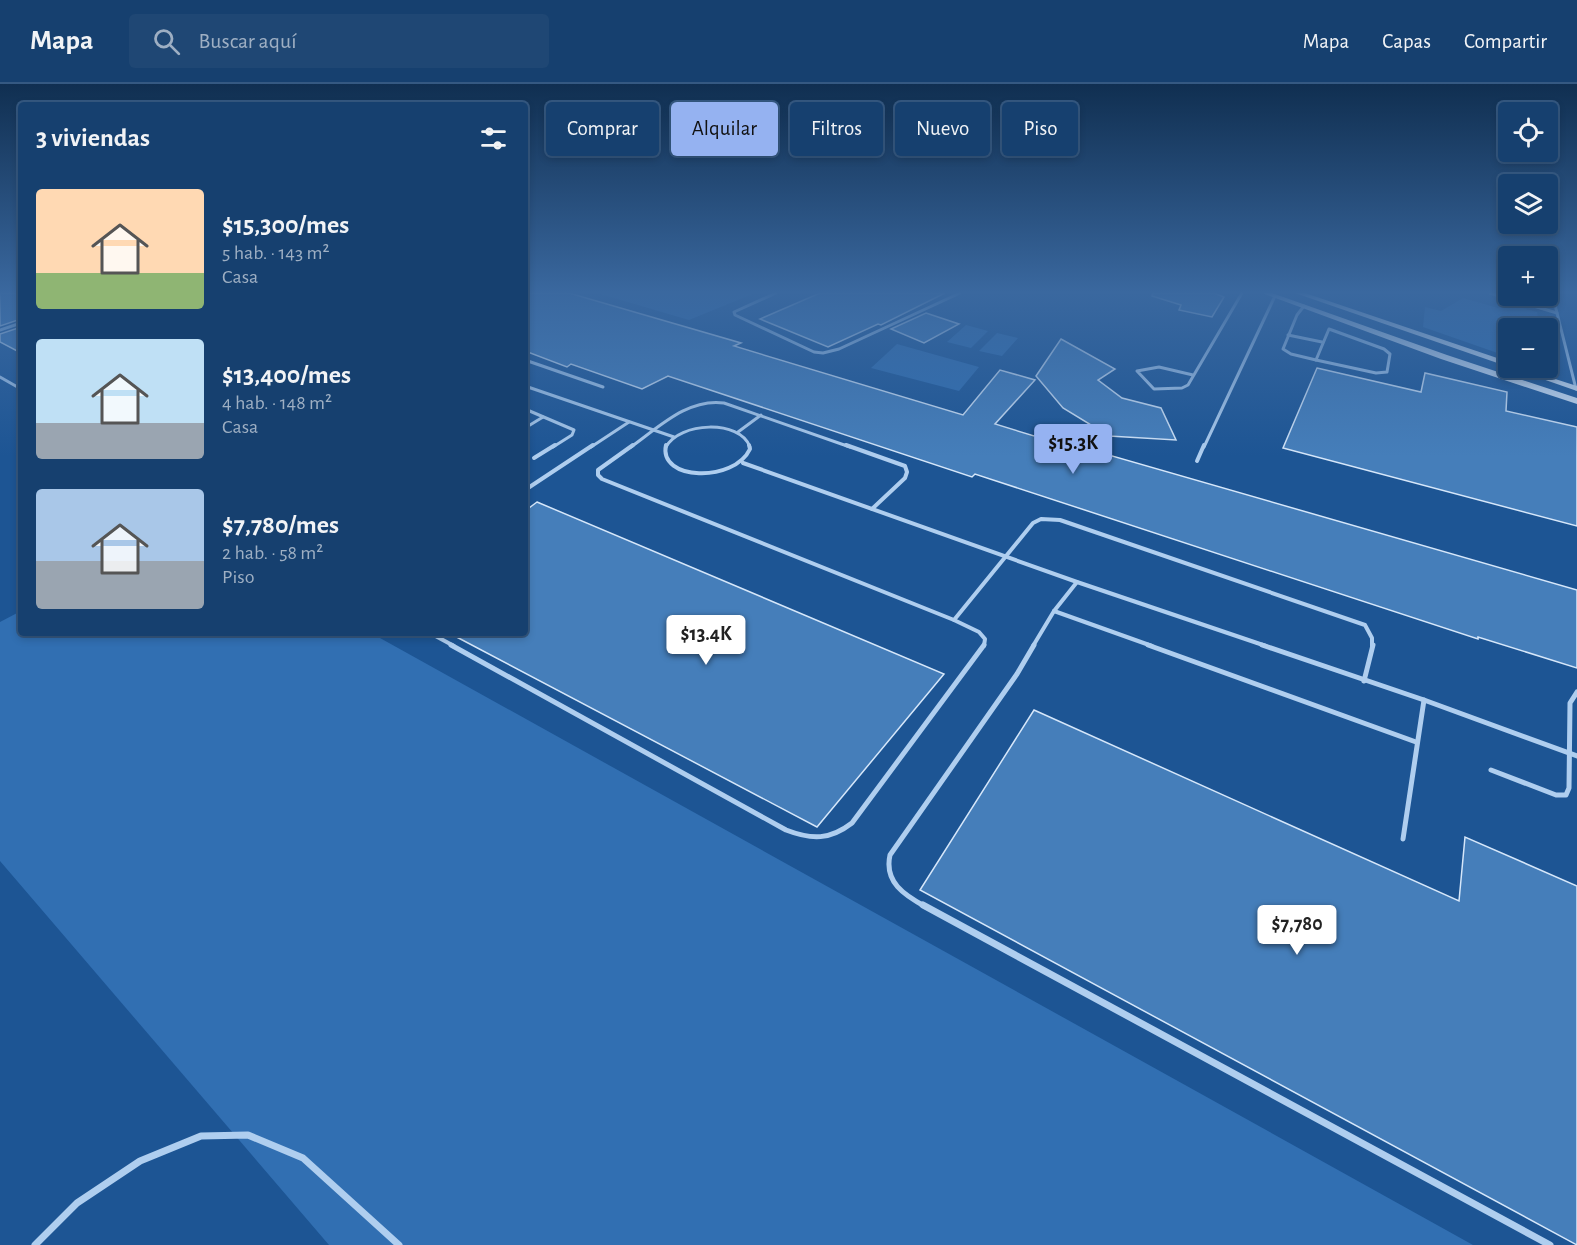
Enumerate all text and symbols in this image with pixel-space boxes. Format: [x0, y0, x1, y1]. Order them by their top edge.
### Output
search box [129, 14, 549, 68]
icon: search [150, 25, 183, 58]
text: Mapa [30, 27, 93, 55]
text: Buscar aquí [198, 30, 297, 52]
text: Mapa [1303, 31, 1349, 52]
text: Capas [1382, 31, 1431, 52]
text: Compartir [1464, 31, 1547, 52]
chip: Comprar [546, 102, 659, 156]
chip: Alquilar [671, 102, 778, 156]
chip: Filtros [790, 102, 883, 156]
chip: Nuevo [895, 102, 990, 156]
chip: Piso [1002, 102, 1078, 156]
map controls [1498, 102, 1558, 378]
button: locate [1498, 102, 1558, 162]
icon: filters [477, 122, 510, 155]
text: 3 viviendas [36, 125, 150, 151]
button: layers [1498, 174, 1558, 234]
text: $15,300/mes [222, 212, 349, 238]
icon: home [84, 213, 156, 285]
text: 5 hab. · 143 m² [222, 243, 329, 263]
button: + [1498, 246, 1558, 306]
text: Casa [222, 267, 258, 287]
button: − [1498, 318, 1558, 378]
text: $13,400/mes [222, 362, 351, 388]
icon: home [84, 363, 156, 435]
text: 4 hab. · 148 m² [222, 393, 332, 413]
text: Casa [222, 417, 258, 437]
pin: $15.3K [1024, 424, 1122, 475]
text: $15.3K [1048, 433, 1098, 453]
text: $7,780/mes [222, 512, 339, 538]
icon: home [84, 513, 156, 585]
text: 2 hab. · 58 m² [222, 543, 323, 563]
text: Piso [222, 567, 254, 587]
pin: $13.4K [657, 615, 755, 666]
text: $13.4K [680, 624, 732, 644]
pin: $7,780 [1248, 905, 1346, 956]
text: $7,780 [1271, 914, 1323, 934]

